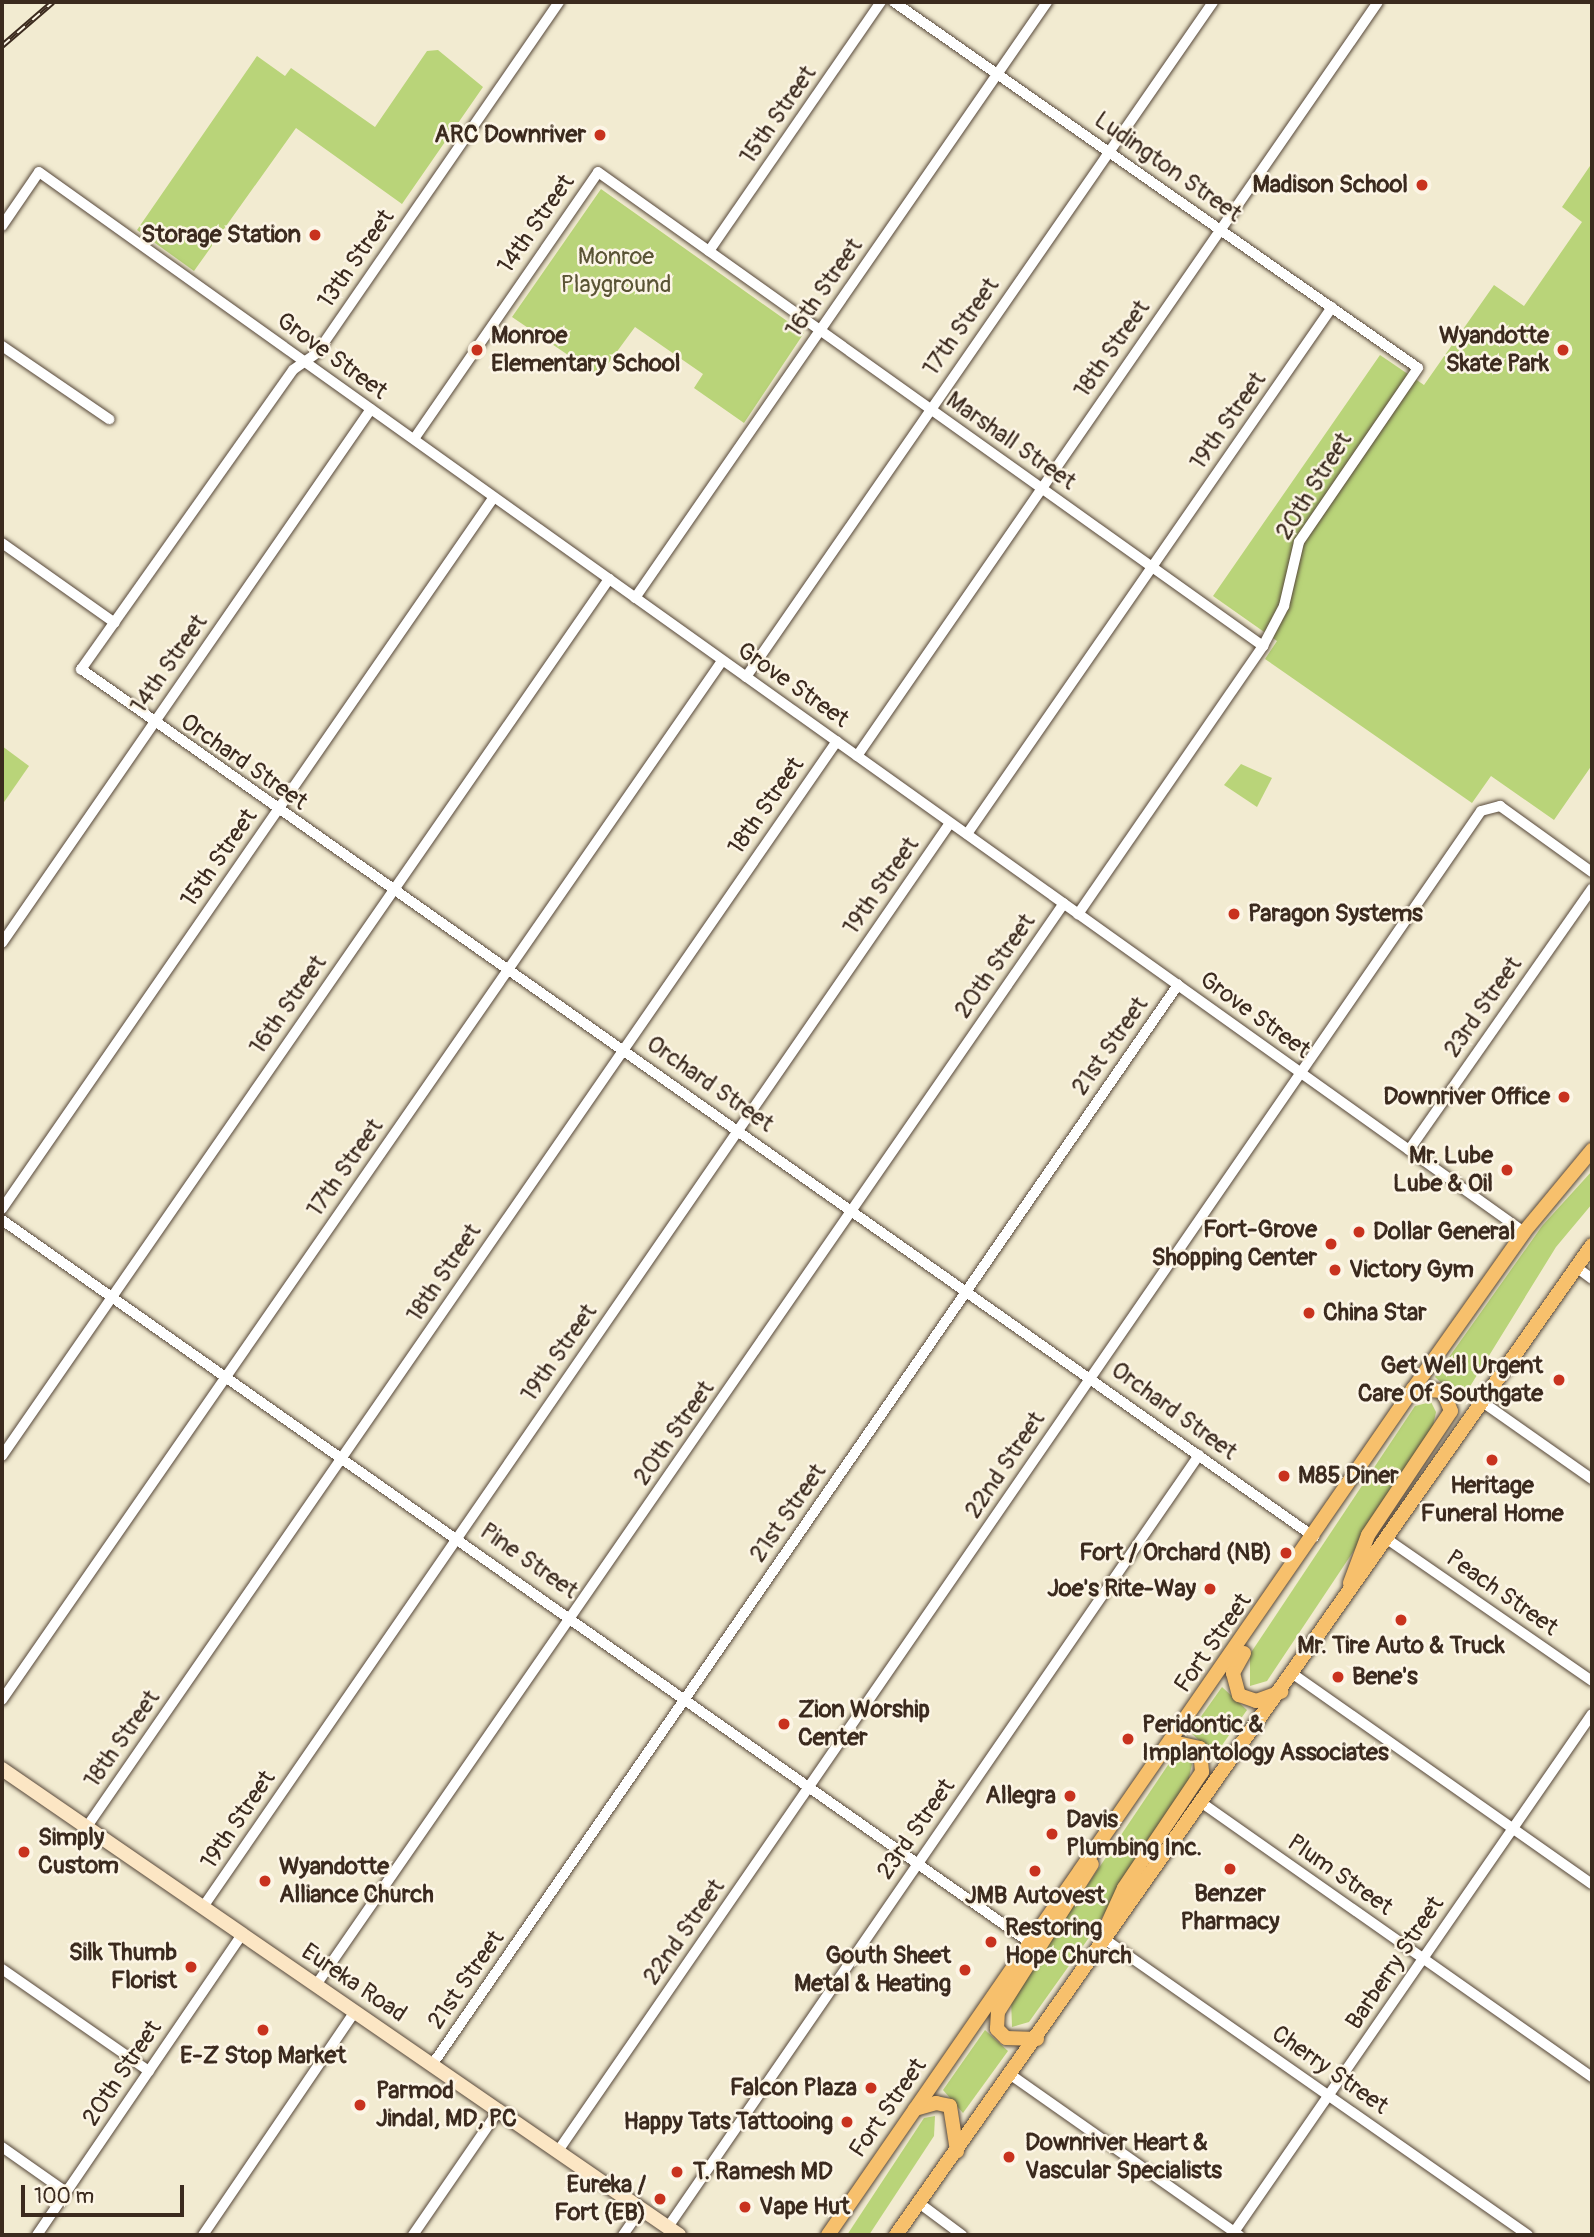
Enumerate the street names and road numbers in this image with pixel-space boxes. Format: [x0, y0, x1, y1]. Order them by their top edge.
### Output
street label: 15th Street [734, 60, 822, 170]
street label: Ludington Street [1089, 106, 1247, 228]
street label: 14th Street [491, 169, 581, 279]
street label: 13th Street [312, 204, 400, 314]
street label: 16th Street [779, 233, 869, 343]
street label: 17th Street [917, 272, 1005, 382]
street label: 18th Street [1068, 295, 1156, 403]
street label: Grove Street [271, 306, 393, 406]
street label: 19th Street [1184, 366, 1272, 476]
street label: Marshall Street [941, 386, 1081, 496]
street label: 20th Street [1270, 427, 1358, 545]
street label: 14th Street [124, 609, 214, 719]
street label: Grove Street [732, 636, 854, 734]
street label: Orchard Street [175, 708, 313, 816]
street label: 18th Street [722, 752, 810, 860]
street label: 15th Street [175, 803, 263, 913]
street label: 19th Street [837, 831, 925, 941]
street label: 20th Street [948, 908, 1042, 1024]
street label: 16th Street [243, 950, 333, 1060]
street label: 23rd Street [1438, 951, 1528, 1063]
street label: Grove Street [1194, 965, 1316, 1065]
street label: 21st Street [1066, 991, 1154, 1101]
street label: Orchard Street [641, 1030, 779, 1138]
street label: 17th Street [301, 1113, 389, 1223]
street label: 18th Street [401, 1218, 487, 1328]
street label: 19th Street [515, 1298, 603, 1408]
street label: Orchard Street [1105, 1356, 1243, 1466]
street label: 20th Street [627, 1375, 721, 1491]
street label: 22nd Street [959, 1406, 1051, 1524]
street label: 21st Street [744, 1458, 832, 1568]
street label: Pine Street [474, 1517, 584, 1605]
street label: Peach Street [1441, 1544, 1563, 1642]
street label: Fort Street [1168, 1588, 1258, 1698]
street label: 18th Street [78, 1685, 166, 1793]
street label: 19th Street [194, 1765, 282, 1875]
street label: 23rd Street [871, 1773, 961, 1885]
street label: Plum Street [1282, 1828, 1398, 1922]
street label: 22nd Street [637, 1874, 731, 1990]
street label: Barberry Street [1340, 1891, 1450, 2035]
street label: 21st Street [422, 1925, 510, 2035]
street label: Eureka Road [296, 1937, 412, 2029]
street label: 20th Street [76, 2015, 168, 2131]
street label: Cherry Street [1266, 2019, 1394, 2121]
street label: Fort Street [843, 2053, 933, 2163]

